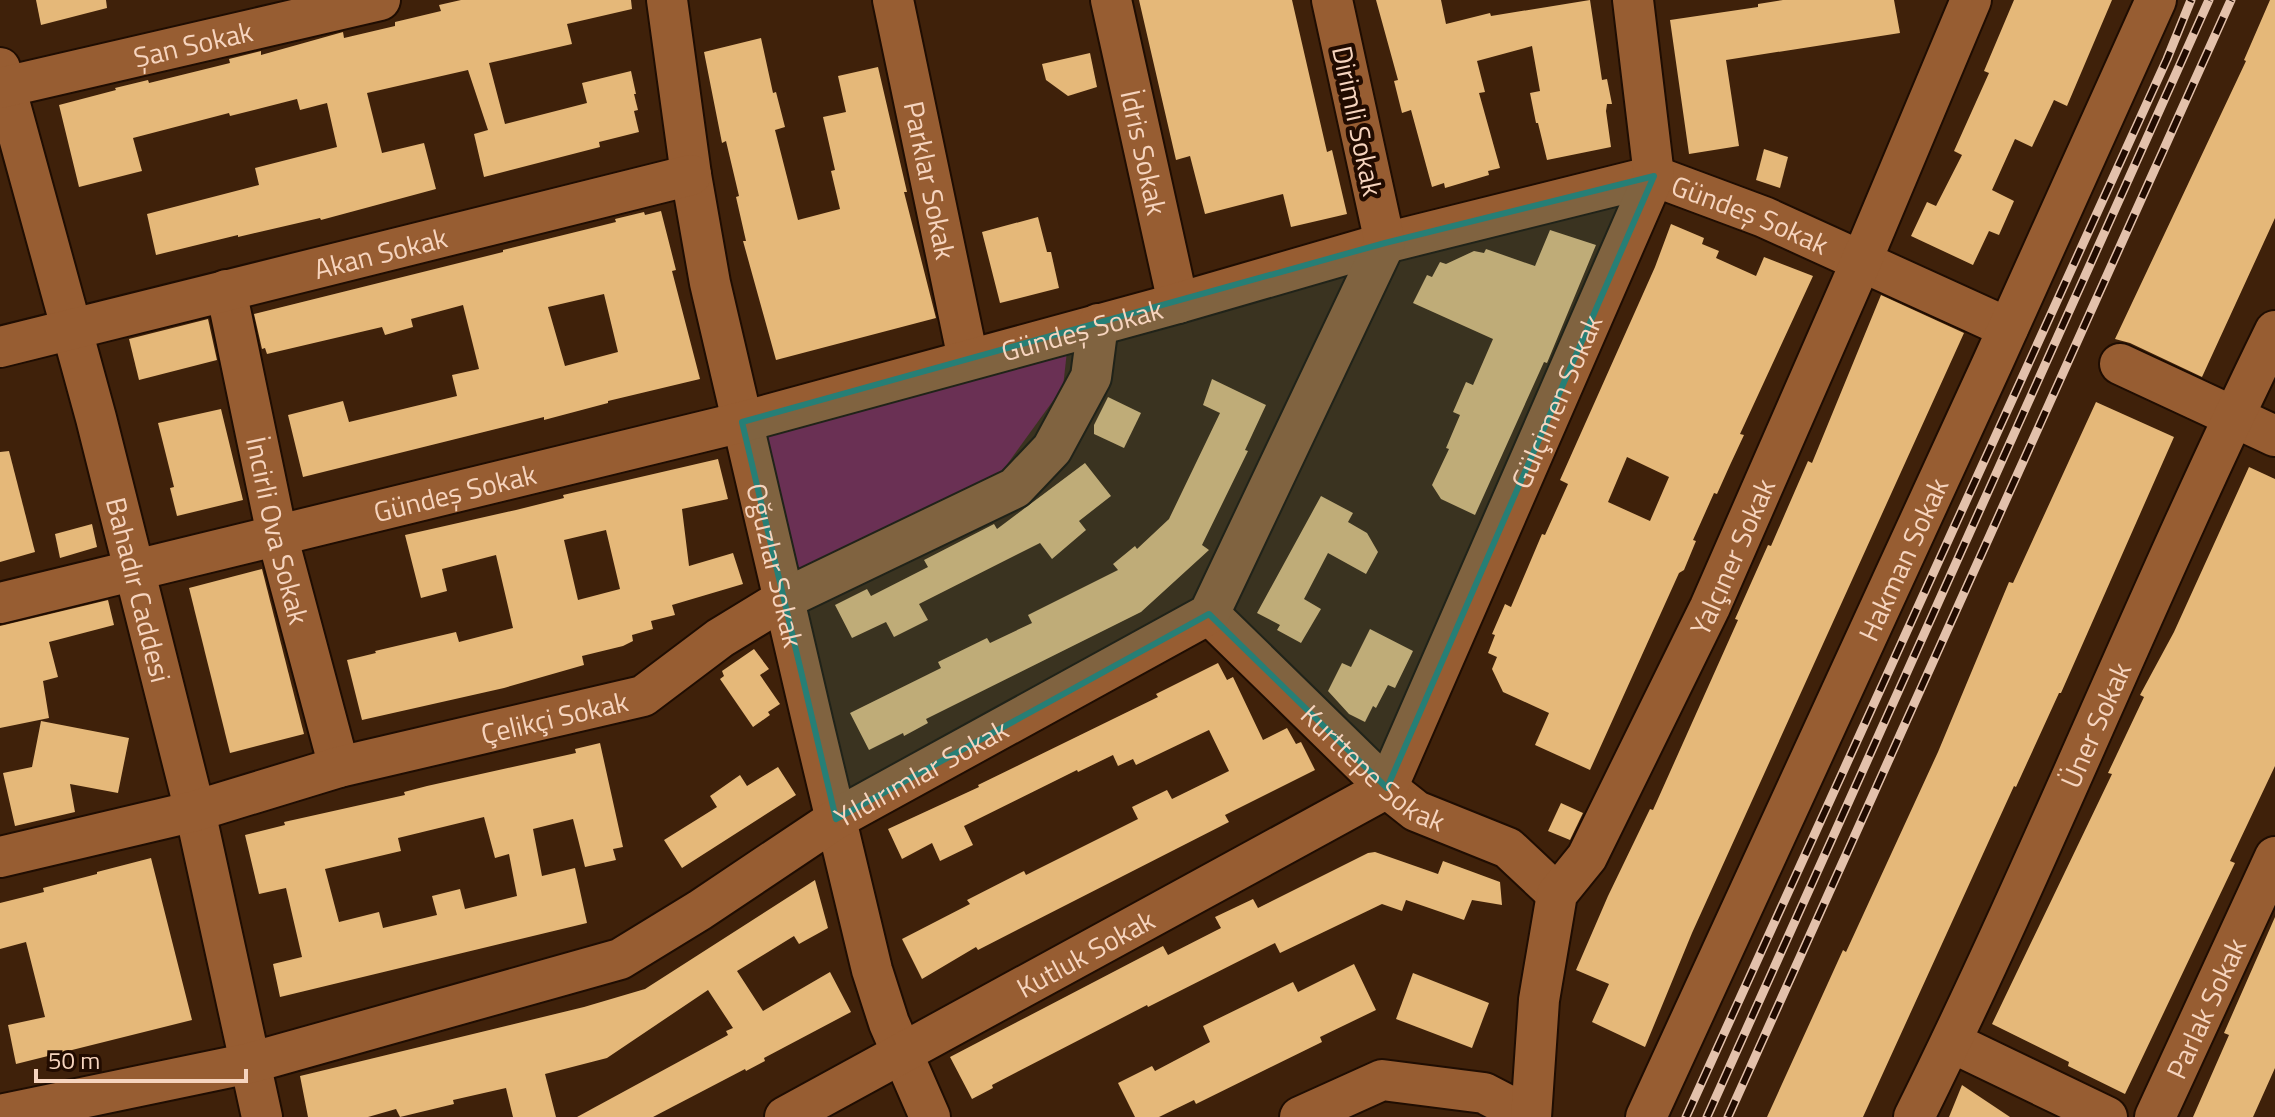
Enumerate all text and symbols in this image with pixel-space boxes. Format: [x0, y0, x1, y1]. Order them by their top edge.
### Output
street label: Şan Sokak [129, 9, 257, 78]
street label: Dirimli Sokak [1321, 42, 1395, 200]
street label: İdris Sokak [1110, 85, 1179, 219]
street label: Parklar Sokak [893, 97, 968, 263]
street label: Gündeş Sokak [1666, 163, 1836, 265]
street label: Akan Sokak [309, 215, 452, 290]
street label: Gündeş Sokak [996, 287, 1168, 372]
street label: Gülçimen Sokak [1499, 307, 1613, 495]
street label: İncirli Ova Sokak [236, 433, 321, 629]
street label: Gündeş Sokak [369, 452, 540, 533]
street label: Hakman Sokak [1846, 470, 1959, 648]
street label: Yalçıner Sokak [1678, 471, 1785, 643]
street label: Oğuzlar Sokak [736, 479, 816, 652]
street label: Bahadır Caddesi [95, 493, 183, 687]
street label: Üner Sokak [2048, 655, 2142, 795]
street label: Çelikçi Sokak [476, 679, 632, 755]
street label: Kurttepe Sokak [1291, 694, 1452, 842]
street label: Yıldırımlar Sokak [826, 707, 1016, 838]
street label: Kutluk Sokak [1008, 898, 1162, 1008]
street label: Parlak Sokak [2154, 930, 2256, 1086]
scale bar [36, 1033, 246, 1083]
text: 50 m [48, 1042, 100, 1078]

